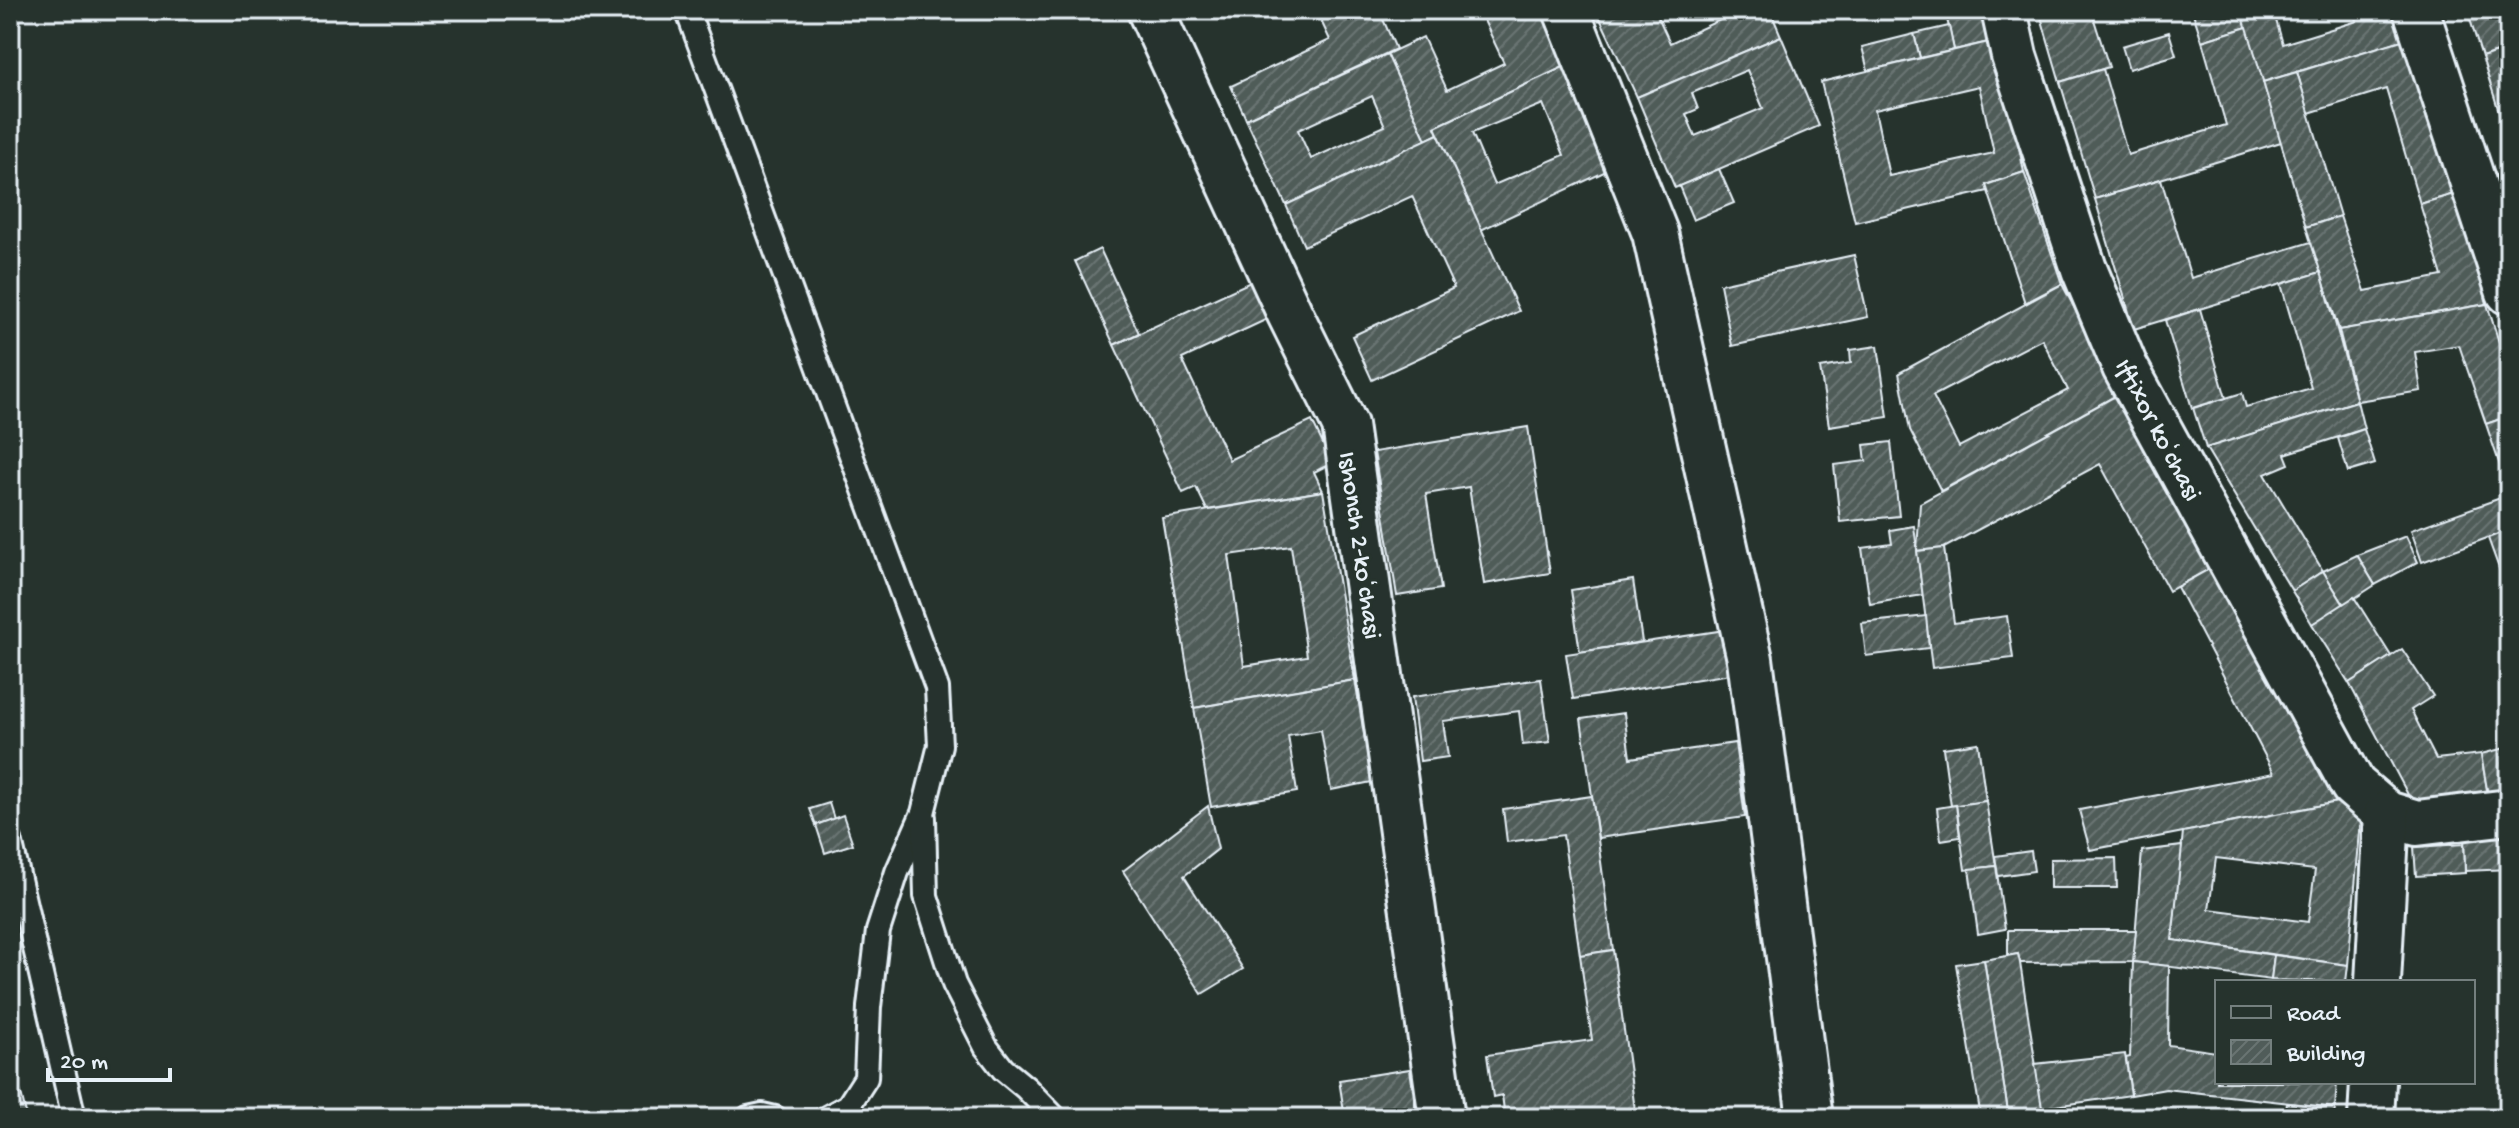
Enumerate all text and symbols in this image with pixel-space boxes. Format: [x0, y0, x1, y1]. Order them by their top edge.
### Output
street label: Iftixor koʻchasi [2106, 355, 2206, 507]
street label: Ishonch 2-koʻchasi [1329, 450, 1386, 641]
legend [2215, 980, 2475, 1084]
text: Road [2287, 1001, 2341, 1030]
scale bar [48, 1032, 170, 1082]
text: Building [2286, 1041, 2365, 1070]
text: 20 m [60, 1049, 108, 1078]

